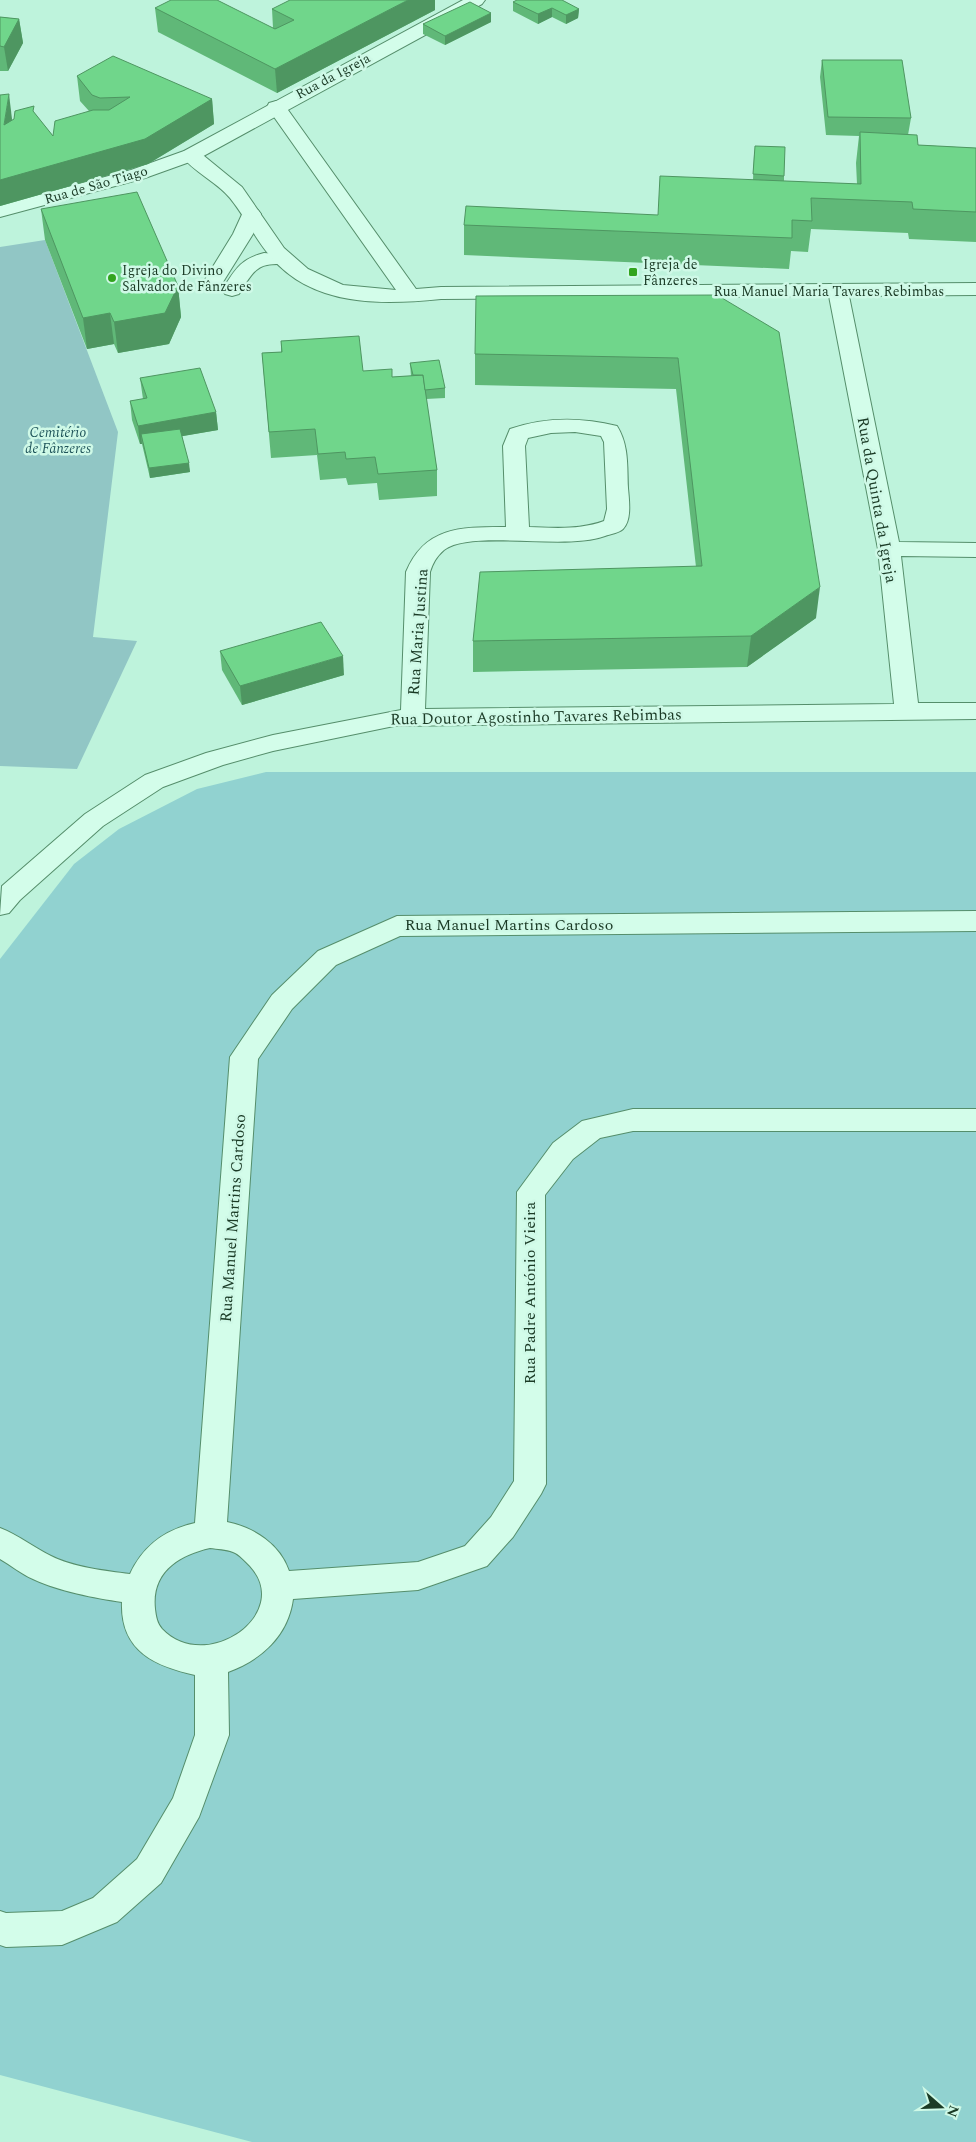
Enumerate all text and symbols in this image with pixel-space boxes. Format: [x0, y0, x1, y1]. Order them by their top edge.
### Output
street label: Rua da Igreja [292, 47, 374, 105]
street label: Rua de São Tiago [42, 160, 150, 210]
place label: Igreja de Fânzeres [643, 254, 698, 291]
place label: Igreja do Divino Salvador de Fânzeres [122, 260, 252, 297]
marker: Igreja de Fânzeres [627, 266, 639, 278]
marker: Igreja do Divino Salvador de Fânzeres [106, 272, 118, 284]
street label: Rua Manuel Maria Tavares Rebimbas [714, 281, 944, 302]
street label: Rua da Quinta da Igreja [851, 415, 903, 585]
park label: Cemitério de Fânzeres [25, 422, 91, 459]
street label: Rua Maria Justina [402, 568, 434, 696]
street label: Rua Doutor Agostinho Tavares Rebimbas [390, 702, 682, 732]
street label: Rua Manuel Martins Cardoso [405, 913, 613, 937]
street label: Rua Manuel Martins Cardoso [214, 1113, 252, 1323]
street label: Rua Padre António Vieira [518, 1202, 542, 1384]
north arrow [916, 2082, 966, 2132]
text: N [941, 2102, 965, 2120]

